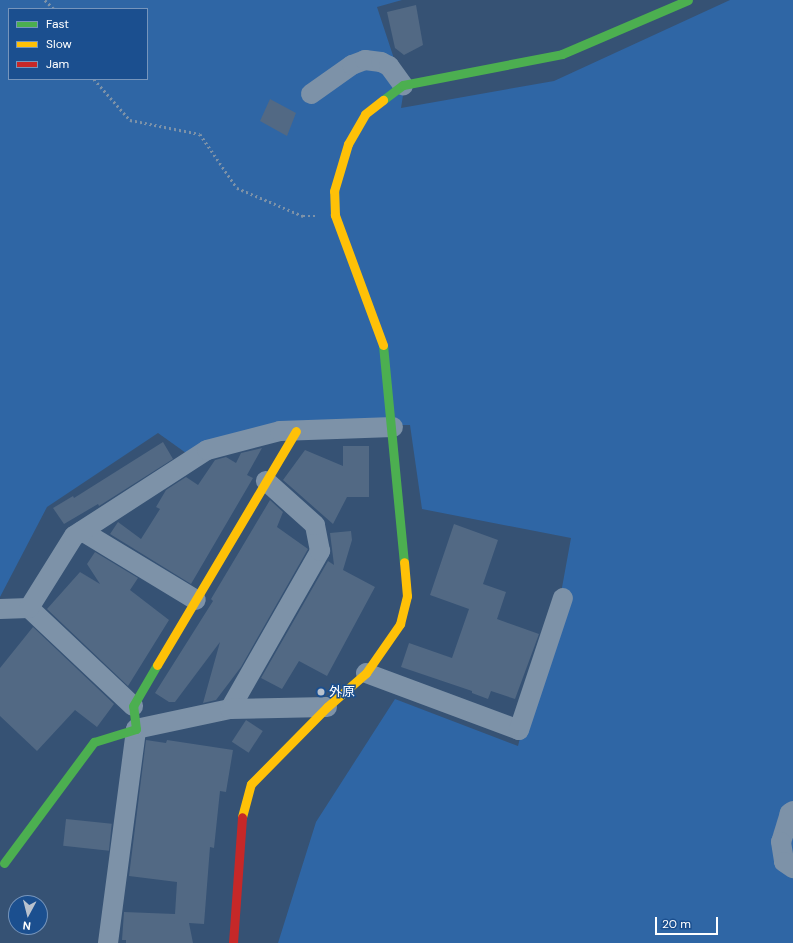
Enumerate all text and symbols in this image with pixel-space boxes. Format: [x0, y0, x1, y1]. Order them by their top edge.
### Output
legend [8, 8, 148, 80]
text: Fast [46, 16, 69, 32]
text: Slow [46, 36, 72, 52]
text: Jam [46, 56, 69, 72]
place label: 外原 [329, 684, 355, 700]
marker: 外原 [316, 687, 326, 697]
north arrow [8, 895, 48, 935]
scale bar [657, 909, 720, 935]
text: 20 m [662, 916, 691, 932]
text: N [22, 918, 31, 933]

